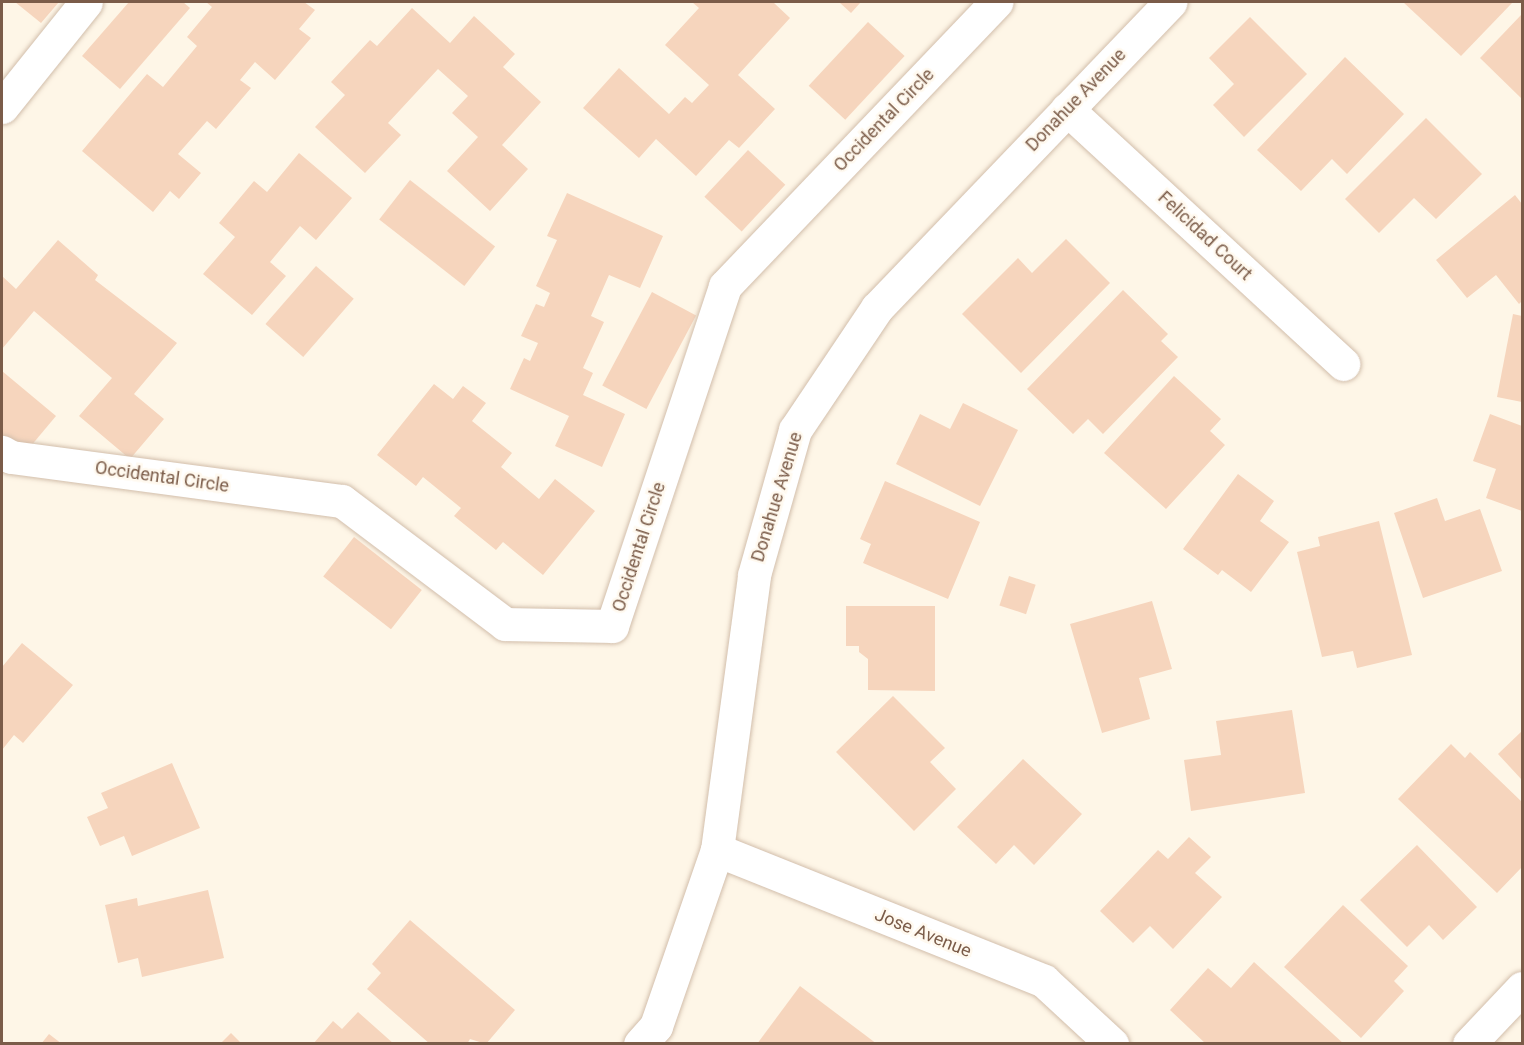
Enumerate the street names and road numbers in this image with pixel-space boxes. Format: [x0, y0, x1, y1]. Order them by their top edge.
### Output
street label: Donahue Avenue [1022, 44, 1130, 156]
street label: Occidental Circle [829, 64, 939, 176]
street label: Felicidad Court [1153, 187, 1257, 285]
street label: Donahue Avenue [747, 430, 807, 564]
street label: Occidental Circle [94, 457, 230, 497]
street label: Occidental Circle [608, 479, 670, 615]
street label: Jose Avenue [872, 904, 974, 962]

